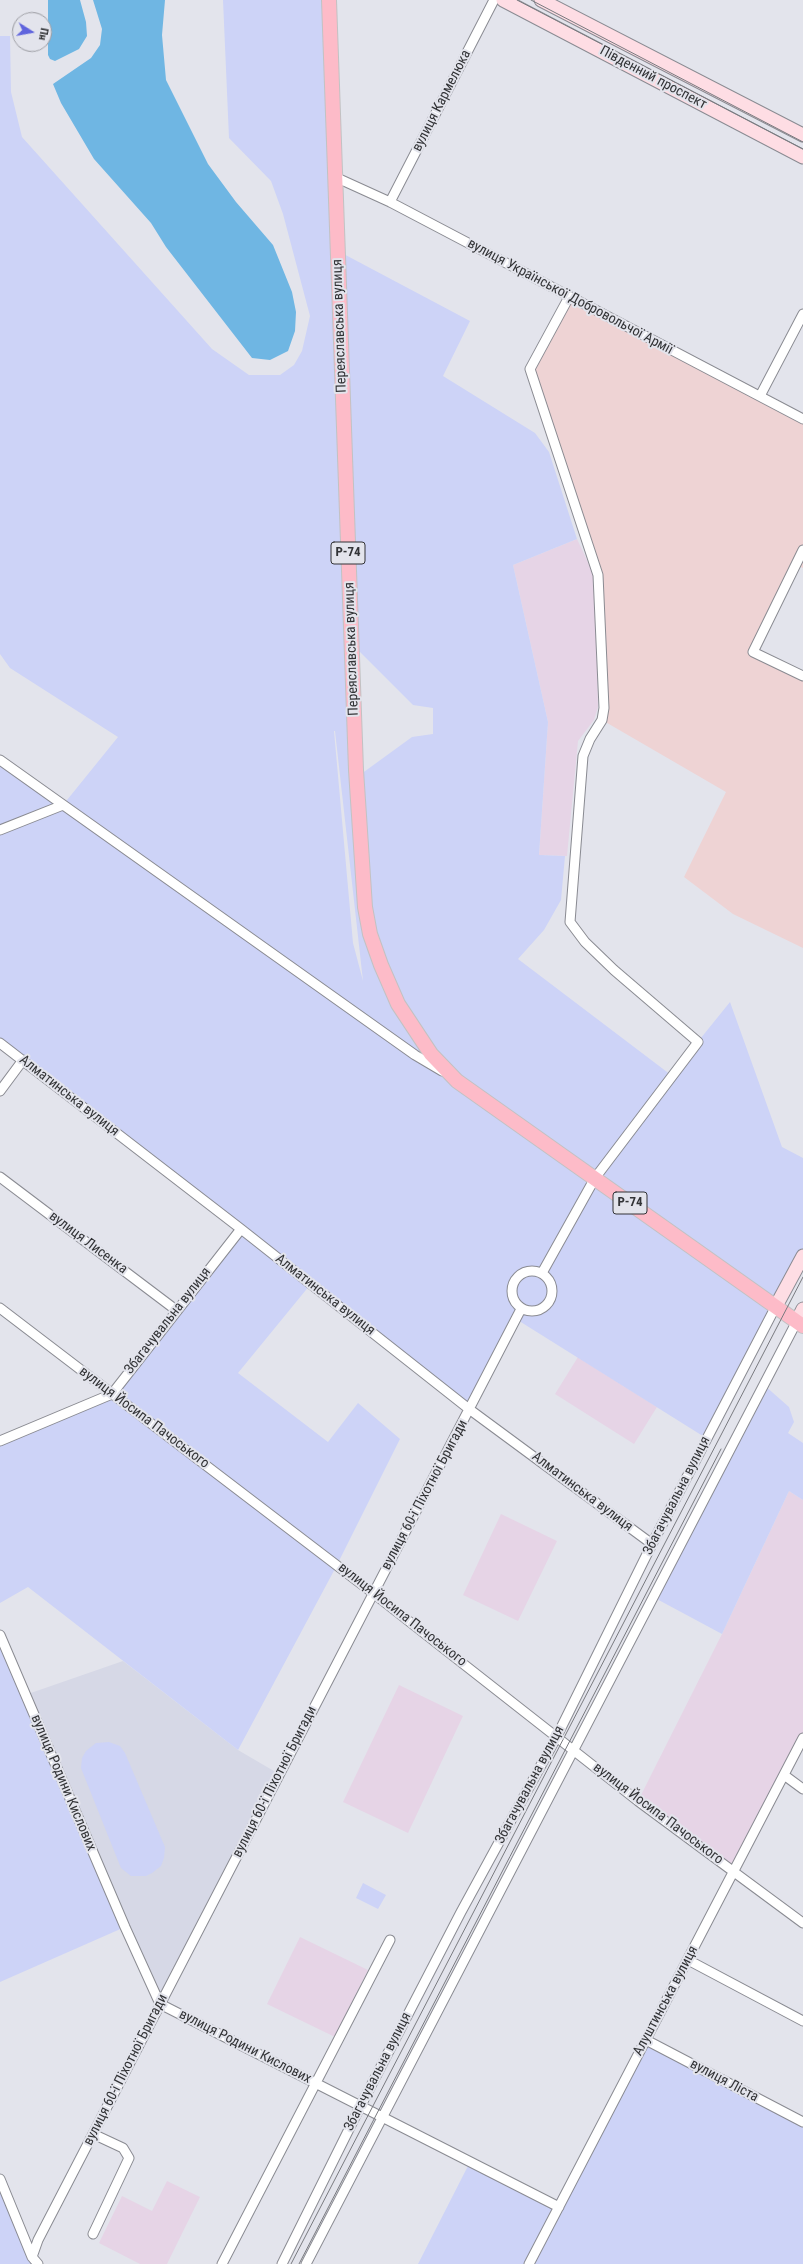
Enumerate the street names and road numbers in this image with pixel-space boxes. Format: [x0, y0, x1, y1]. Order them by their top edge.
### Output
street label: Південний проспект [597, 43, 709, 113]
street label: вулиця Кармелюка [409, 47, 475, 155]
street label: вулиця Української Добровольчої Армії [464, 236, 676, 358]
street label: Переяславська вулиця [329, 259, 351, 393]
road number: Р-74 [331, 542, 365, 564]
street label: Переяславська вулиця [341, 582, 363, 716]
street label: Алматинська вулиця [16, 1052, 122, 1140]
road number: Р-74 [613, 1192, 647, 1214]
street label: вулиця Лисенка [46, 1208, 130, 1278]
street label: Алматинська вулиця [272, 1251, 378, 1339]
street label: Збагачувальна вулиця [121, 1264, 215, 1378]
street label: вулиця Йосипа Пачоського [76, 1364, 212, 1472]
street label: вулиця 60-ї Піхотної Бригади [378, 1417, 472, 1573]
street label: Збагачувальна вулиця [640, 1434, 714, 1558]
street label: Алматинська вулиця [528, 1449, 636, 1535]
street label: вулиця Йосипа Пачоського [334, 1560, 470, 1670]
street label: вулиця 60-ї Піхотної Бригади [229, 1703, 321, 1861]
street label: вулиця Родини Кислових [27, 1712, 99, 1854]
street label: Збагачувальна вулиця [492, 1723, 568, 1847]
street label: вулиця Йосипа Пачоського [590, 1760, 726, 1868]
street label: Алуштинська вулиця [630, 1943, 702, 2059]
street label: вулиця 60-ї Піхотної Бригади [80, 1991, 172, 2149]
street label: вулиця Родини Кислових [176, 2006, 314, 2088]
street label: Збагачувальна вулиця [341, 2010, 415, 2134]
street label: вулиця Ліста [687, 2056, 761, 2106]

